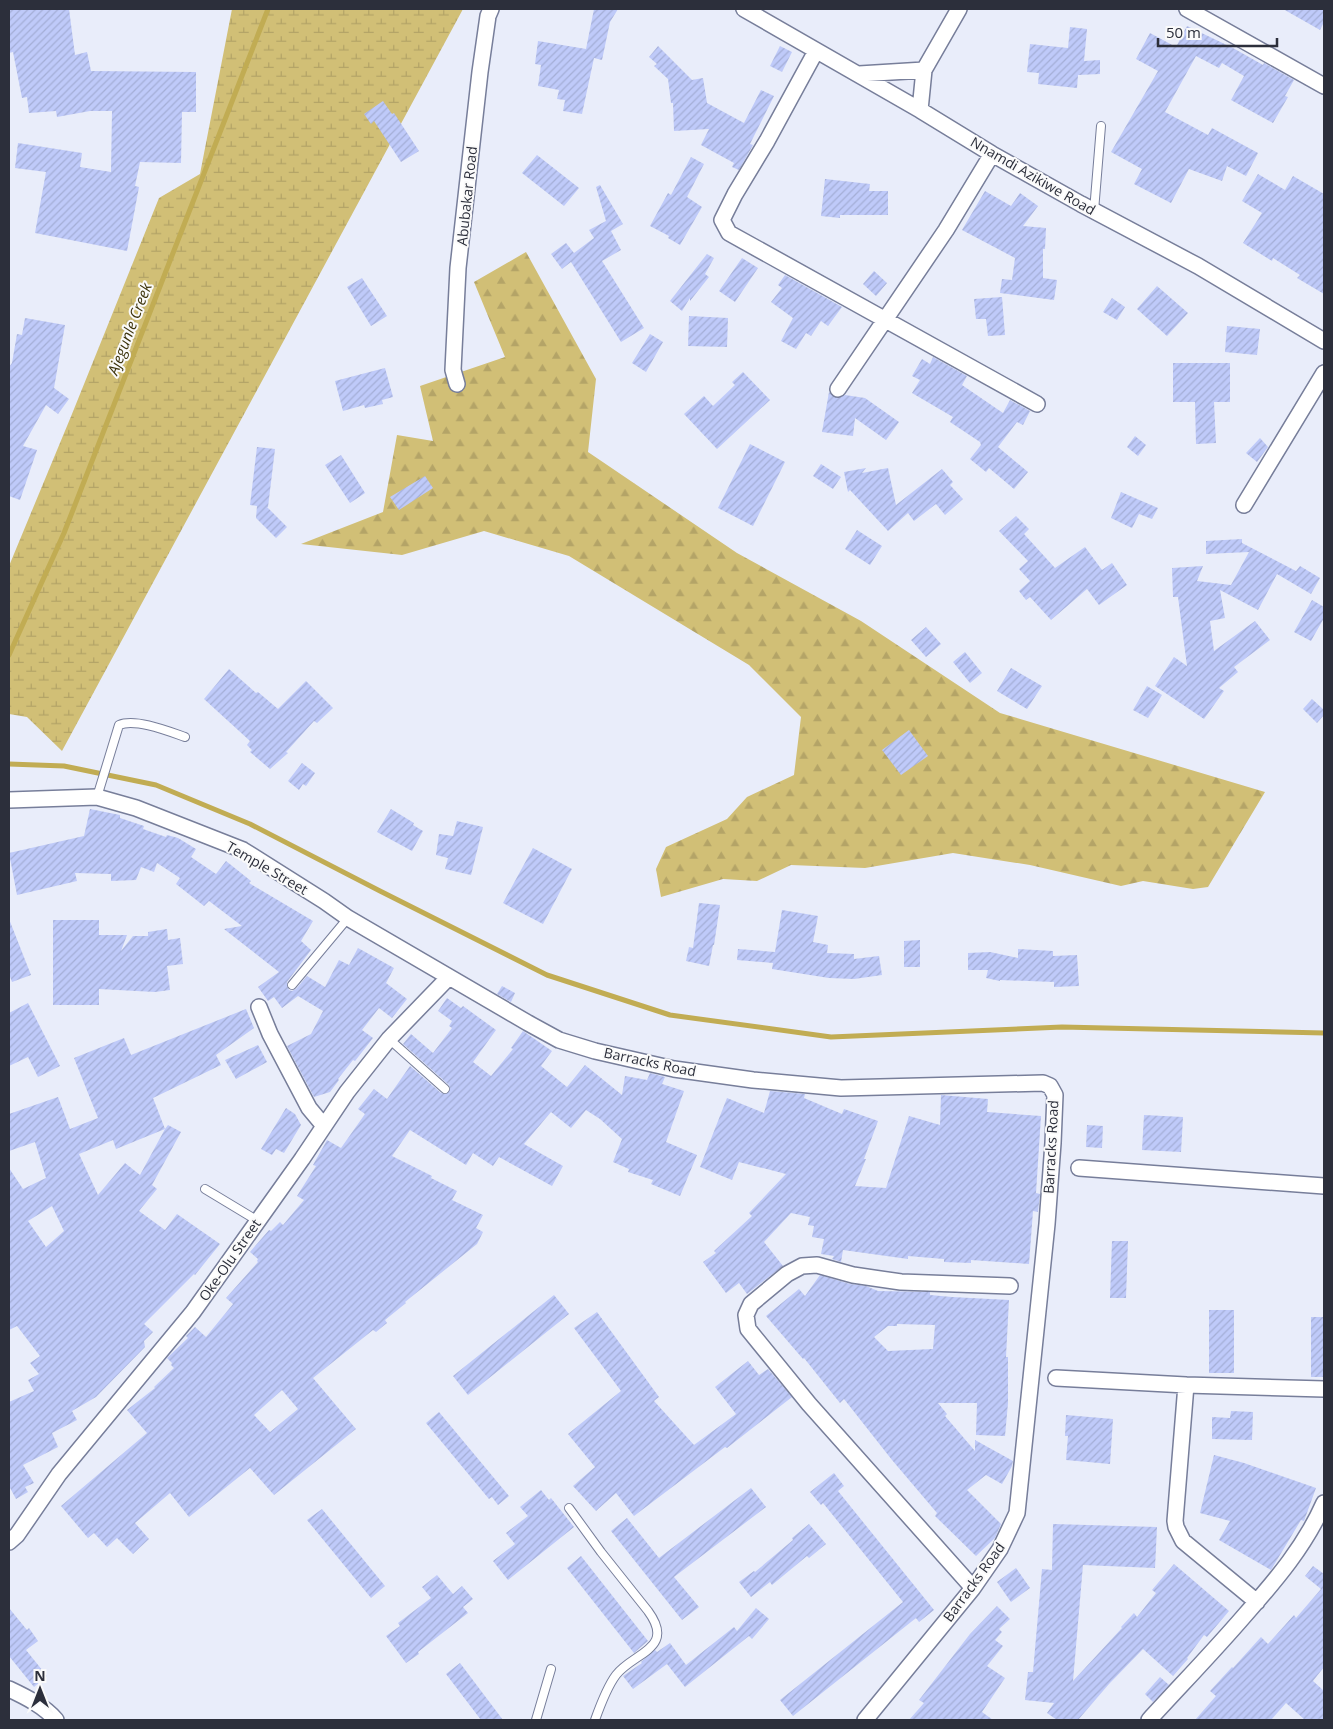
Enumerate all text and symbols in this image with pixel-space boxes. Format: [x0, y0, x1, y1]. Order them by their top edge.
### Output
scale bar [1158, 15, 1277, 47]
text: 50 m [1166, 22, 1201, 42]
street label: Nnamdi Azikiwe Road [967, 132, 1099, 219]
street label: Abubakar Road [452, 145, 481, 247]
water label: Ajegunle Creek [102, 279, 156, 378]
street label: Temple Street [223, 837, 312, 899]
street label: Barracks Road [602, 1042, 698, 1081]
street label: Barracks Road [1039, 1100, 1062, 1194]
street label: Oke-Olu Street [194, 1215, 265, 1305]
street label: Barracks Road [938, 1538, 1009, 1625]
north arrow [15, 1664, 65, 1714]
text: N [34, 1666, 46, 1685]

